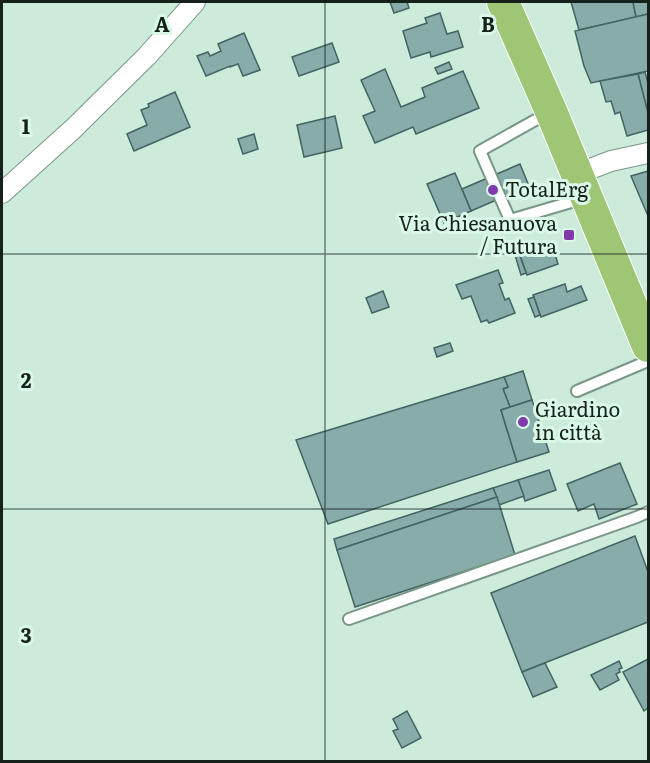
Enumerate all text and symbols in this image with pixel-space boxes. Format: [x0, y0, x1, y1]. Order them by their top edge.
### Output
text: A [154, 8, 170, 38]
text: B [481, 8, 495, 38]
text: 1 [22, 110, 30, 140]
place label: TotalErg [505, 173, 589, 203]
marker: TotalErg [486, 183, 500, 197]
place label: Via Chiesanuova / Futura [399, 207, 557, 260]
marker: Via Chiesanuova / Futura [562, 228, 576, 242]
text: 2 [21, 364, 32, 394]
place label: Giardino in città [535, 393, 620, 446]
marker: Giardino in città [516, 415, 530, 429]
text: 3 [20, 619, 32, 649]

